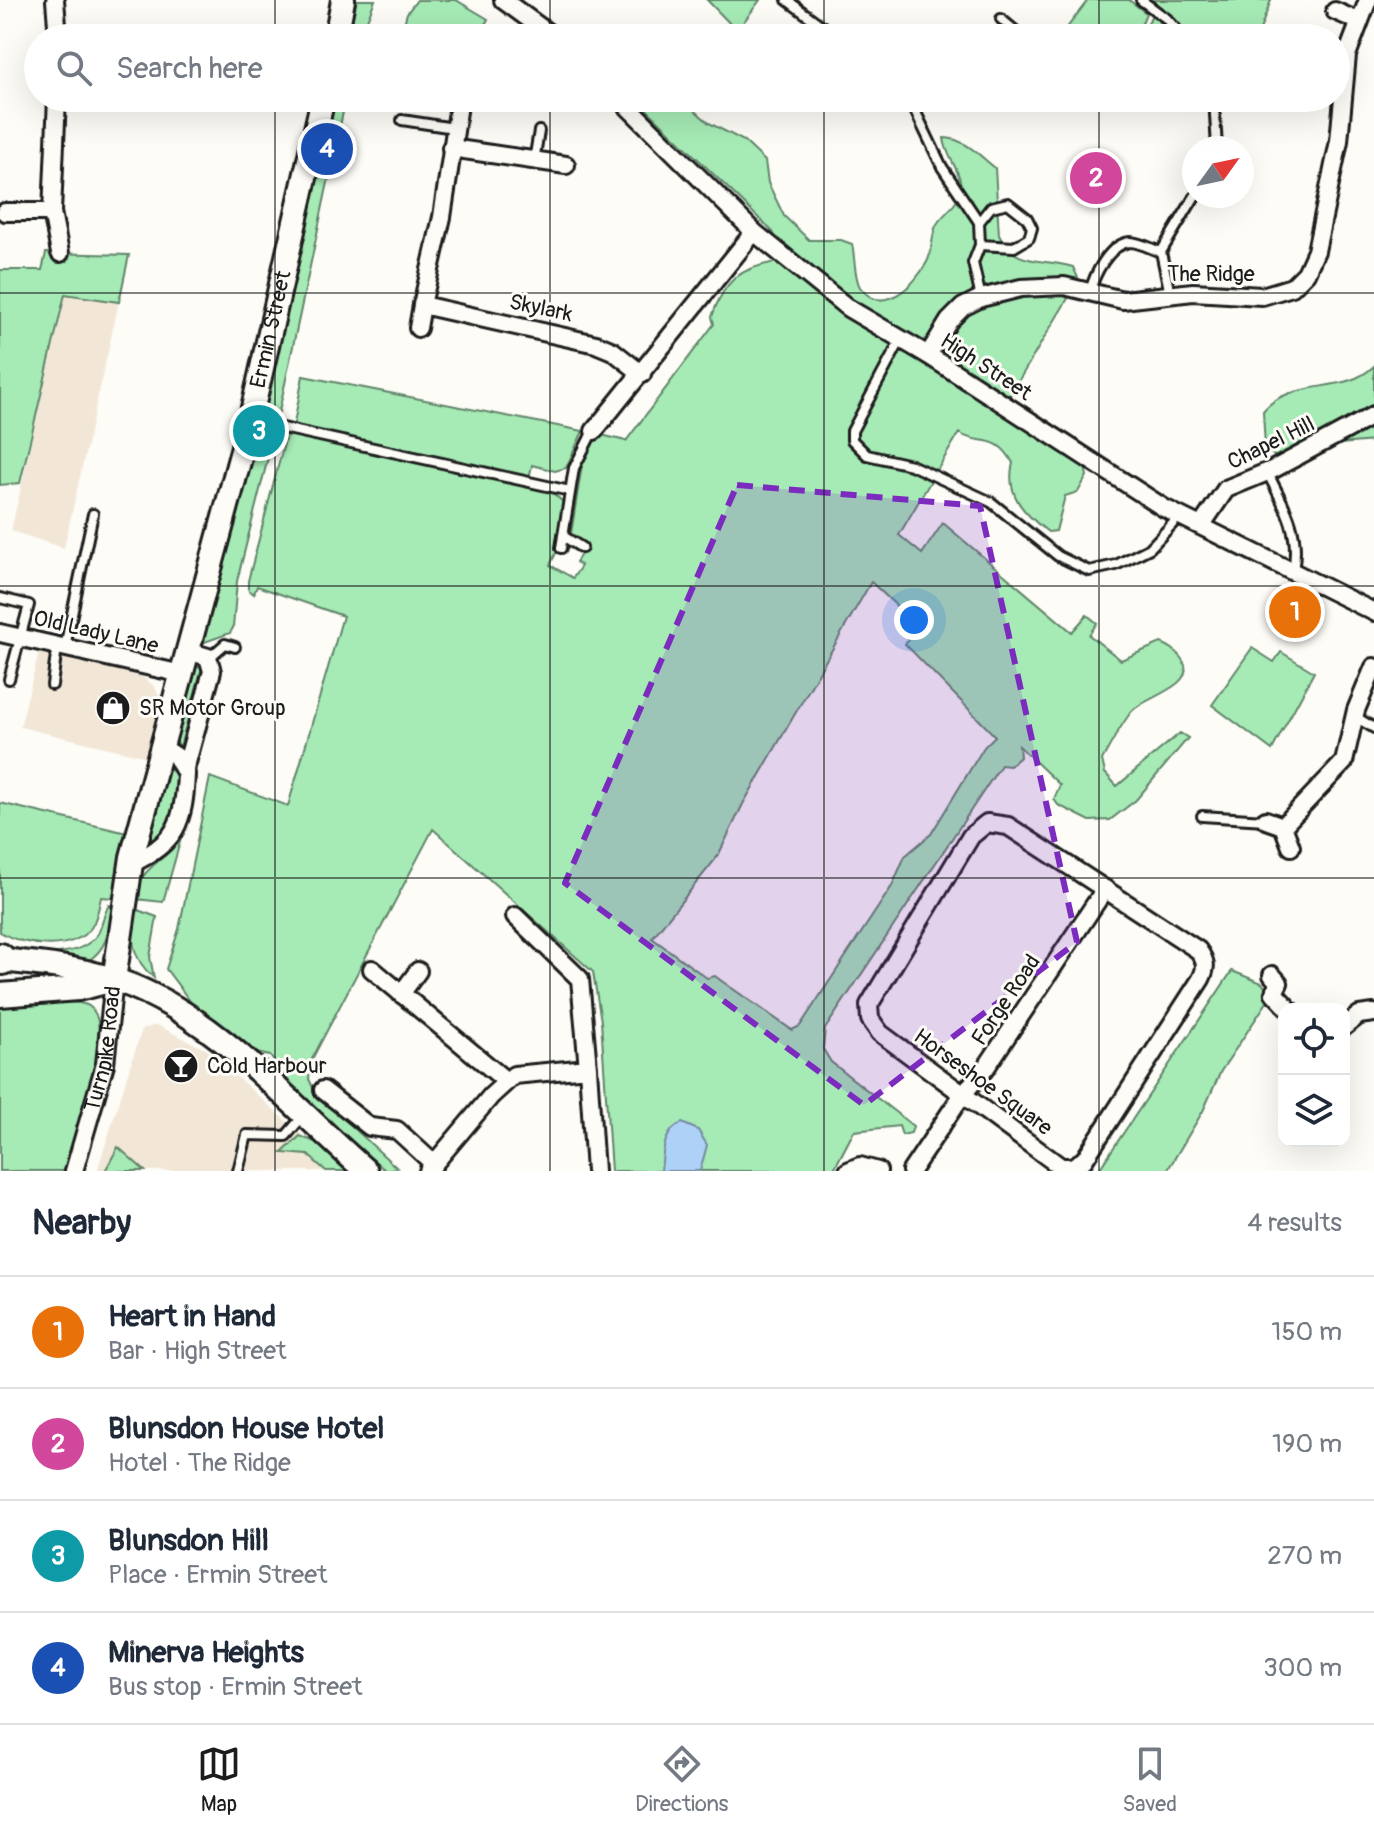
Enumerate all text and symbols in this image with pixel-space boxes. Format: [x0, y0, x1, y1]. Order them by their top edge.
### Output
search box [24, 24, 1350, 112]
icon: search [52, 46, 96, 90]
text: Search here [116, 50, 263, 87]
pin: 4 [301, 119, 353, 179]
north arrow [1182, 136, 1254, 208]
pin: 2 [1070, 148, 1122, 208]
street label: The Ridge [1167, 260, 1255, 288]
street label: Ermin Street [244, 268, 298, 391]
street label: Skylark [507, 288, 575, 328]
street label: High Street [935, 327, 1037, 407]
pin: 3 [233, 401, 285, 461]
street label: Chapel Hill [1223, 410, 1319, 476]
pin: 1 [1269, 582, 1321, 642]
your location [894, 600, 934, 640]
street label: Old Lady Lane [31, 604, 161, 660]
shop icon: SR Motor Group [94, 689, 132, 727]
place label: SR Motor Group [139, 694, 286, 722]
street label: Forge Road [965, 949, 1047, 1051]
street label: Turnpike Road [78, 985, 127, 1115]
map controls [1278, 1003, 1350, 1147]
button: locate [1278, 1003, 1350, 1075]
street label: Horseshoe Square [908, 1022, 1058, 1142]
bar icon: Cold Harbour [162, 1047, 200, 1085]
place label: Cold Harbour [207, 1052, 327, 1080]
button: layers [1278, 1075, 1350, 1147]
text: Nearby [32, 1202, 131, 1245]
text: 4 results [1247, 1207, 1342, 1239]
text: Heart in Hand [108, 1298, 276, 1335]
text: 1 [53, 1316, 63, 1348]
text: 150 m [1271, 1316, 1342, 1348]
text: Bar · High Street [108, 1335, 287, 1367]
text: Blunsdon House Hotel [108, 1410, 384, 1447]
text: 2 [51, 1428, 65, 1460]
text: 190 m [1272, 1428, 1342, 1460]
text: Hotel · The Ridge [108, 1447, 291, 1479]
text: Blunsdon Hill [108, 1522, 269, 1559]
text: 3 [51, 1540, 65, 1572]
text: 270 m [1267, 1540, 1342, 1572]
text: Place · Ermin Street [108, 1559, 327, 1591]
text: Minerva Heights [108, 1634, 304, 1671]
text: 4 [50, 1652, 66, 1684]
text: 300 m [1263, 1652, 1342, 1684]
text: Bus stop · Ermin Street [108, 1671, 362, 1703]
tab: Map [197, 1742, 241, 1818]
tab: Directions [635, 1742, 728, 1818]
tab: Saved [1122, 1742, 1177, 1818]

